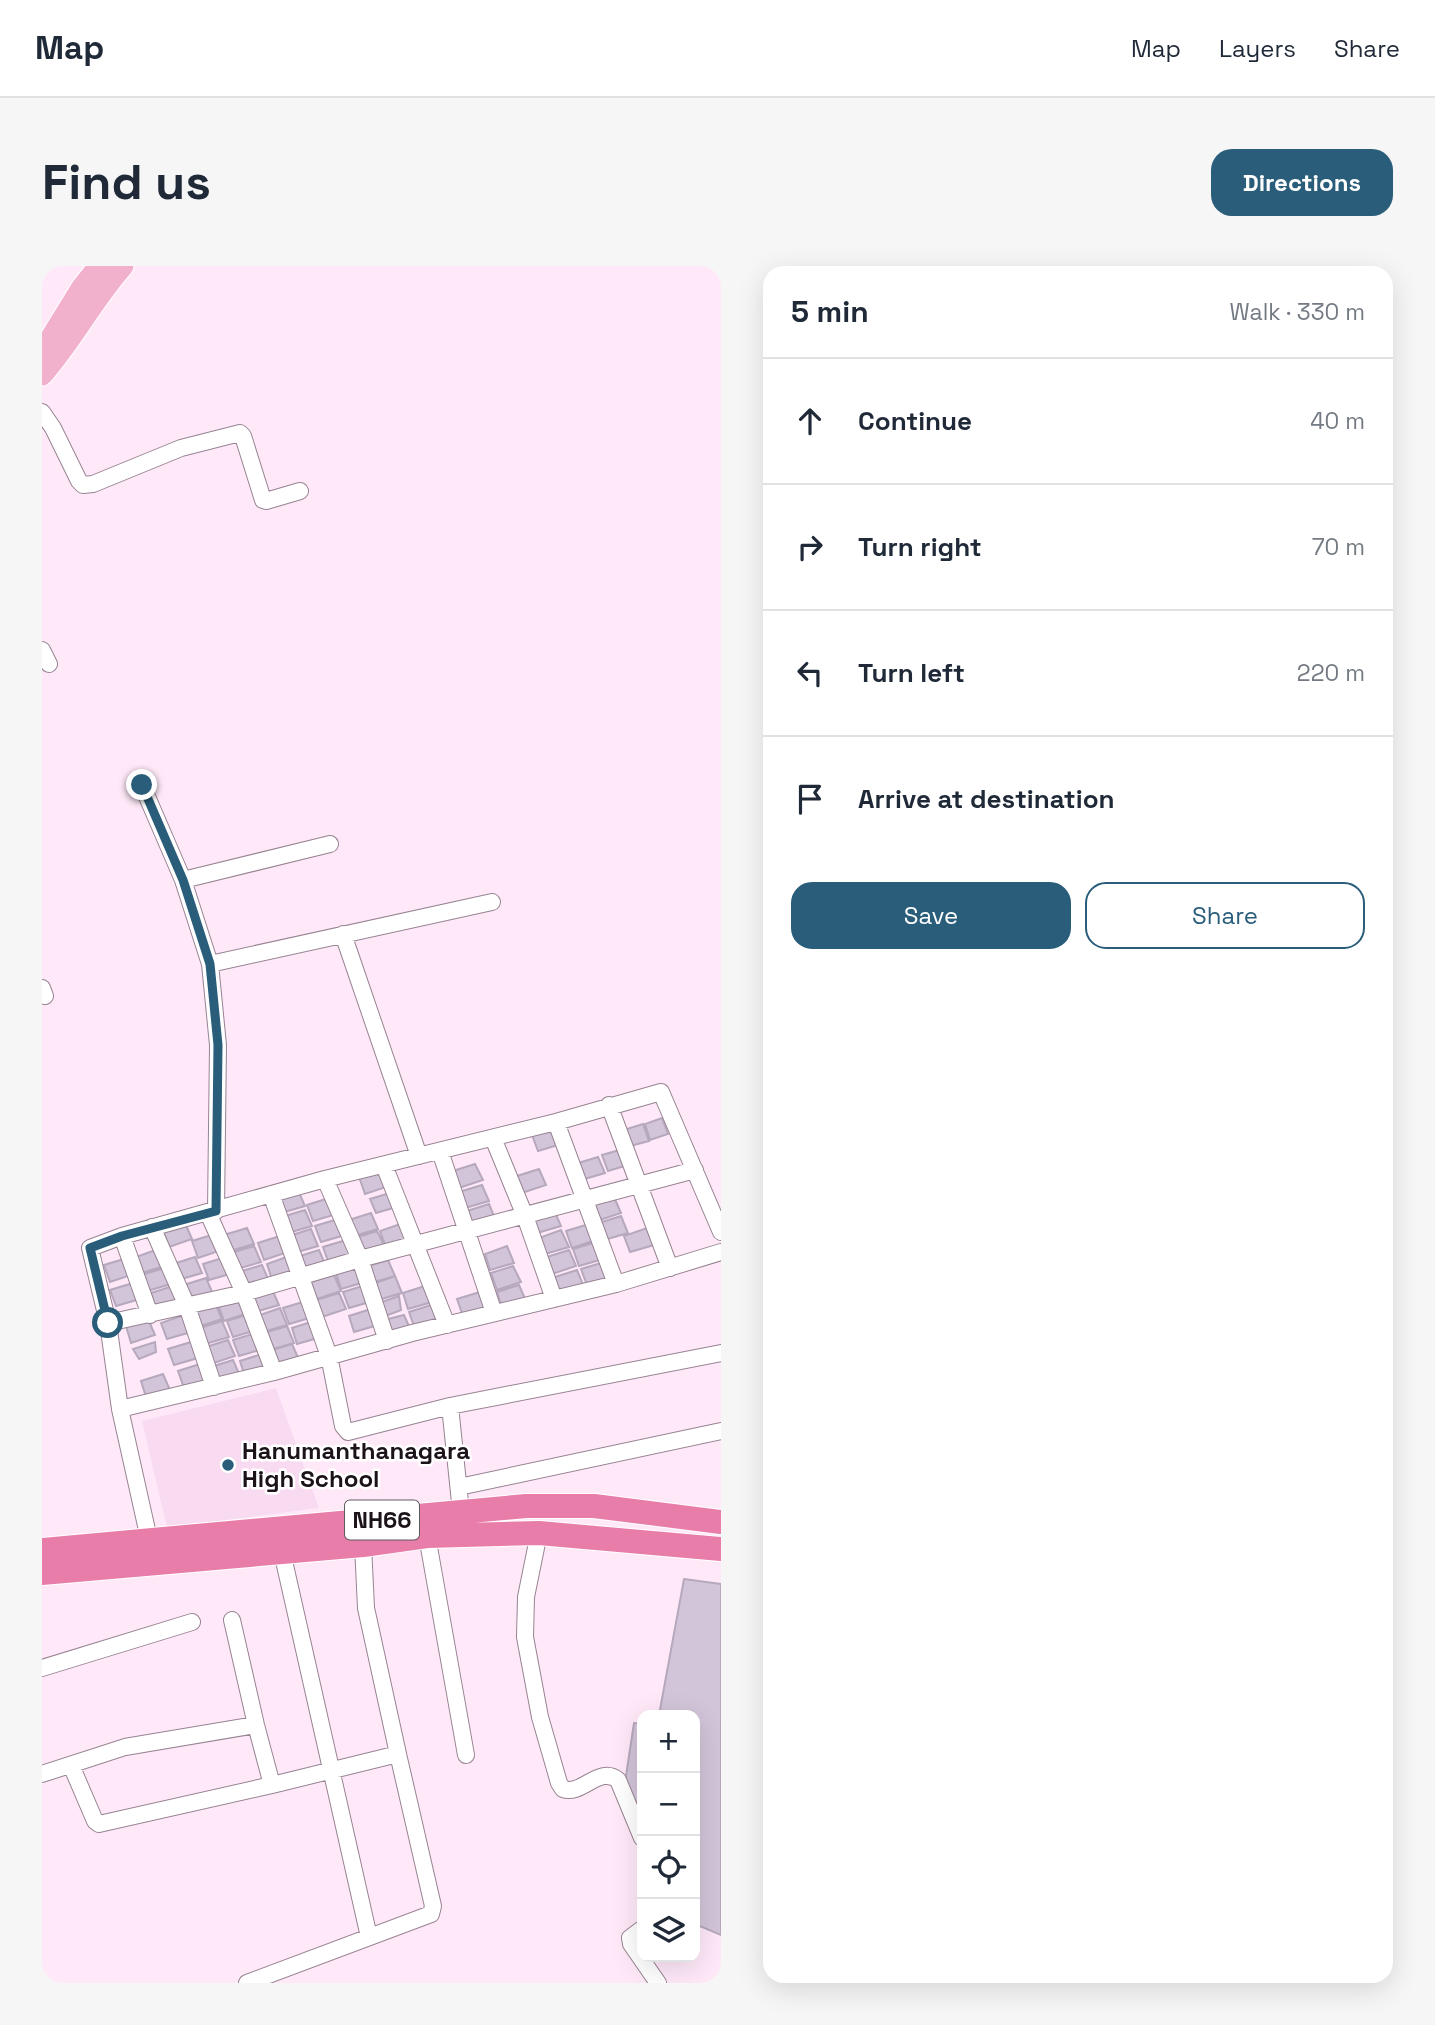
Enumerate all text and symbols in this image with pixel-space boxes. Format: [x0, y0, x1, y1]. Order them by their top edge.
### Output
text: Map [35, 27, 104, 69]
text: Map [1131, 33, 1181, 64]
text: Layers [1219, 33, 1296, 64]
text: Share [1334, 33, 1400, 64]
button: Directions [1211, 149, 1393, 216]
text: Find us [42, 151, 211, 213]
text: 5 min [791, 292, 869, 331]
text: Walk · 330 m [1230, 297, 1365, 327]
icon: ahead [791, 402, 829, 440]
text: Continue [858, 404, 972, 438]
text: 40 m [1310, 406, 1365, 436]
icon: right [791, 528, 829, 566]
text: Turn right [858, 530, 982, 564]
text: 70 m [1312, 532, 1365, 562]
icon: left [791, 654, 829, 692]
text: Turn left [858, 656, 965, 690]
text: 220 m [1297, 658, 1365, 688]
route end [126, 769, 157, 800]
icon: arrive [791, 780, 829, 818]
text: Arrive at destination [858, 782, 1115, 816]
button: Save [791, 882, 1071, 949]
button: Share [1085, 882, 1365, 949]
route start [92, 1307, 123, 1338]
place label: Hanumanthanagara High School [242, 1435, 470, 1494]
marker: Hanumanthanagara High School [220, 1457, 236, 1473]
road number: NH66 [345, 1500, 419, 1540]
map controls [637, 1710, 700, 1962]
button: + [637, 1710, 700, 1773]
button: − [637, 1773, 700, 1836]
button: locate [637, 1836, 700, 1899]
button: layers [637, 1899, 700, 1962]

